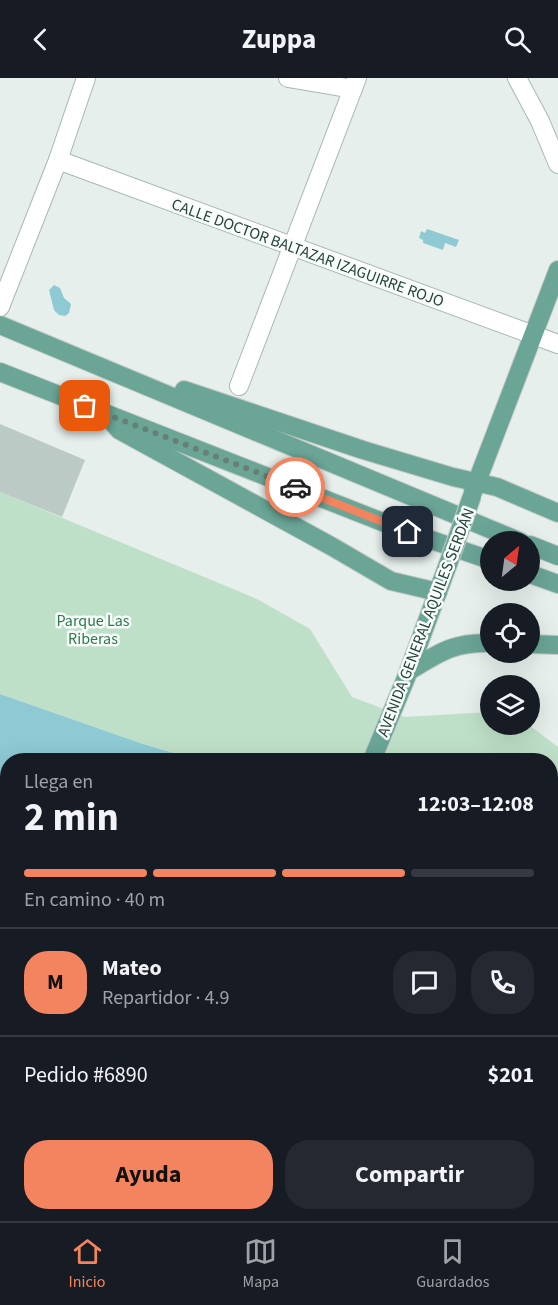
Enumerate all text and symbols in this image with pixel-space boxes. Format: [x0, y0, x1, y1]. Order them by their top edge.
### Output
text: Zuppa [242, 20, 316, 59]
icon: back [24, 23, 57, 56]
icon: search [501, 23, 534, 56]
street label: CALLE DOCTOR BALTAZAR IZAGUIRRE ROJO [168, 193, 447, 313]
pin [59, 380, 110, 431]
icon: bag [68, 389, 101, 422]
courier [265, 457, 325, 517]
icon: car [279, 471, 312, 504]
street label: AVENIDA GENERAL AQUILES SERDÁN [372, 505, 480, 740]
pin [382, 506, 433, 557]
icon: home [391, 515, 424, 548]
north arrow [480, 531, 540, 591]
map controls [480, 531, 540, 735]
button: locate [480, 603, 540, 663]
park label: Parque Las Riberas [56, 610, 130, 650]
button: layers [480, 675, 540, 735]
text: Llega en [24, 768, 93, 796]
text: 12:03–12:08 [417, 788, 534, 820]
text: 2 min [24, 790, 119, 846]
text: En camino · 40 m [24, 886, 165, 914]
button: chat [393, 951, 456, 1014]
button: phone [471, 951, 534, 1014]
text: Mateo [102, 952, 162, 984]
text: M [47, 966, 64, 998]
text: Repartidor · 4.9 [102, 984, 229, 1012]
text: Pedido #6890 [24, 1059, 148, 1091]
text: $201 [488, 1059, 534, 1091]
button: Ayuda [24, 1140, 273, 1209]
button: Compartir [285, 1140, 534, 1209]
tab: Inicio [69, 1235, 105, 1293]
tab: Mapa [243, 1235, 279, 1293]
tab: Guardados [416, 1235, 489, 1293]

